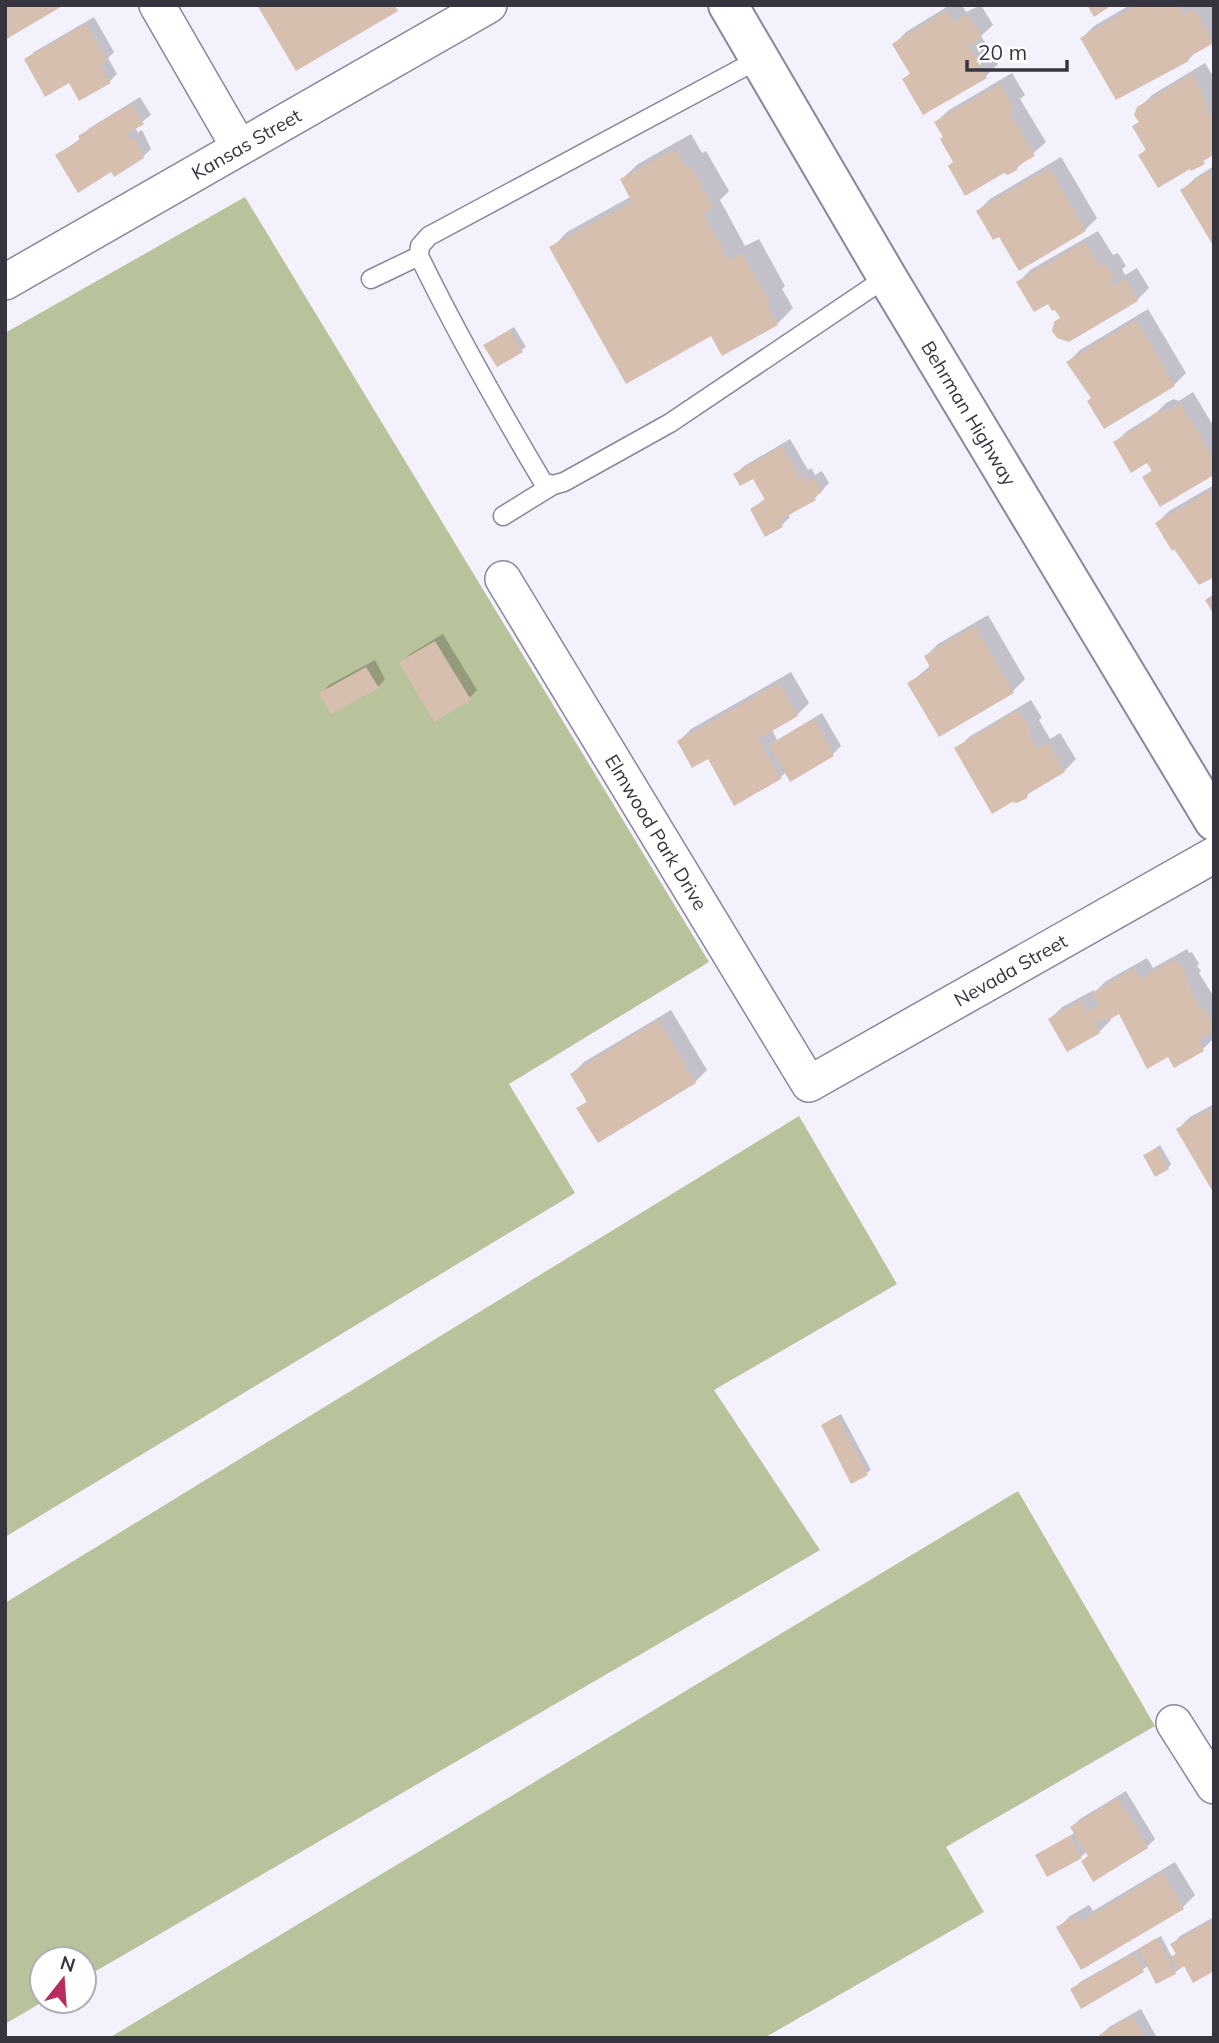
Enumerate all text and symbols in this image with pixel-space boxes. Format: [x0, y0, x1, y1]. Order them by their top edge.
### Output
scale bar [967, 28, 1067, 72]
text: 20 m [978, 39, 1027, 65]
street label: Kansas Street [187, 103, 306, 185]
street label: Behrman Highway [916, 336, 1022, 490]
street label: Elmwood Park Drive [600, 750, 713, 914]
street label: Nevada Street [950, 928, 1072, 1012]
north arrow [28, 1945, 98, 2015]
text: N [58, 1950, 78, 1977]

